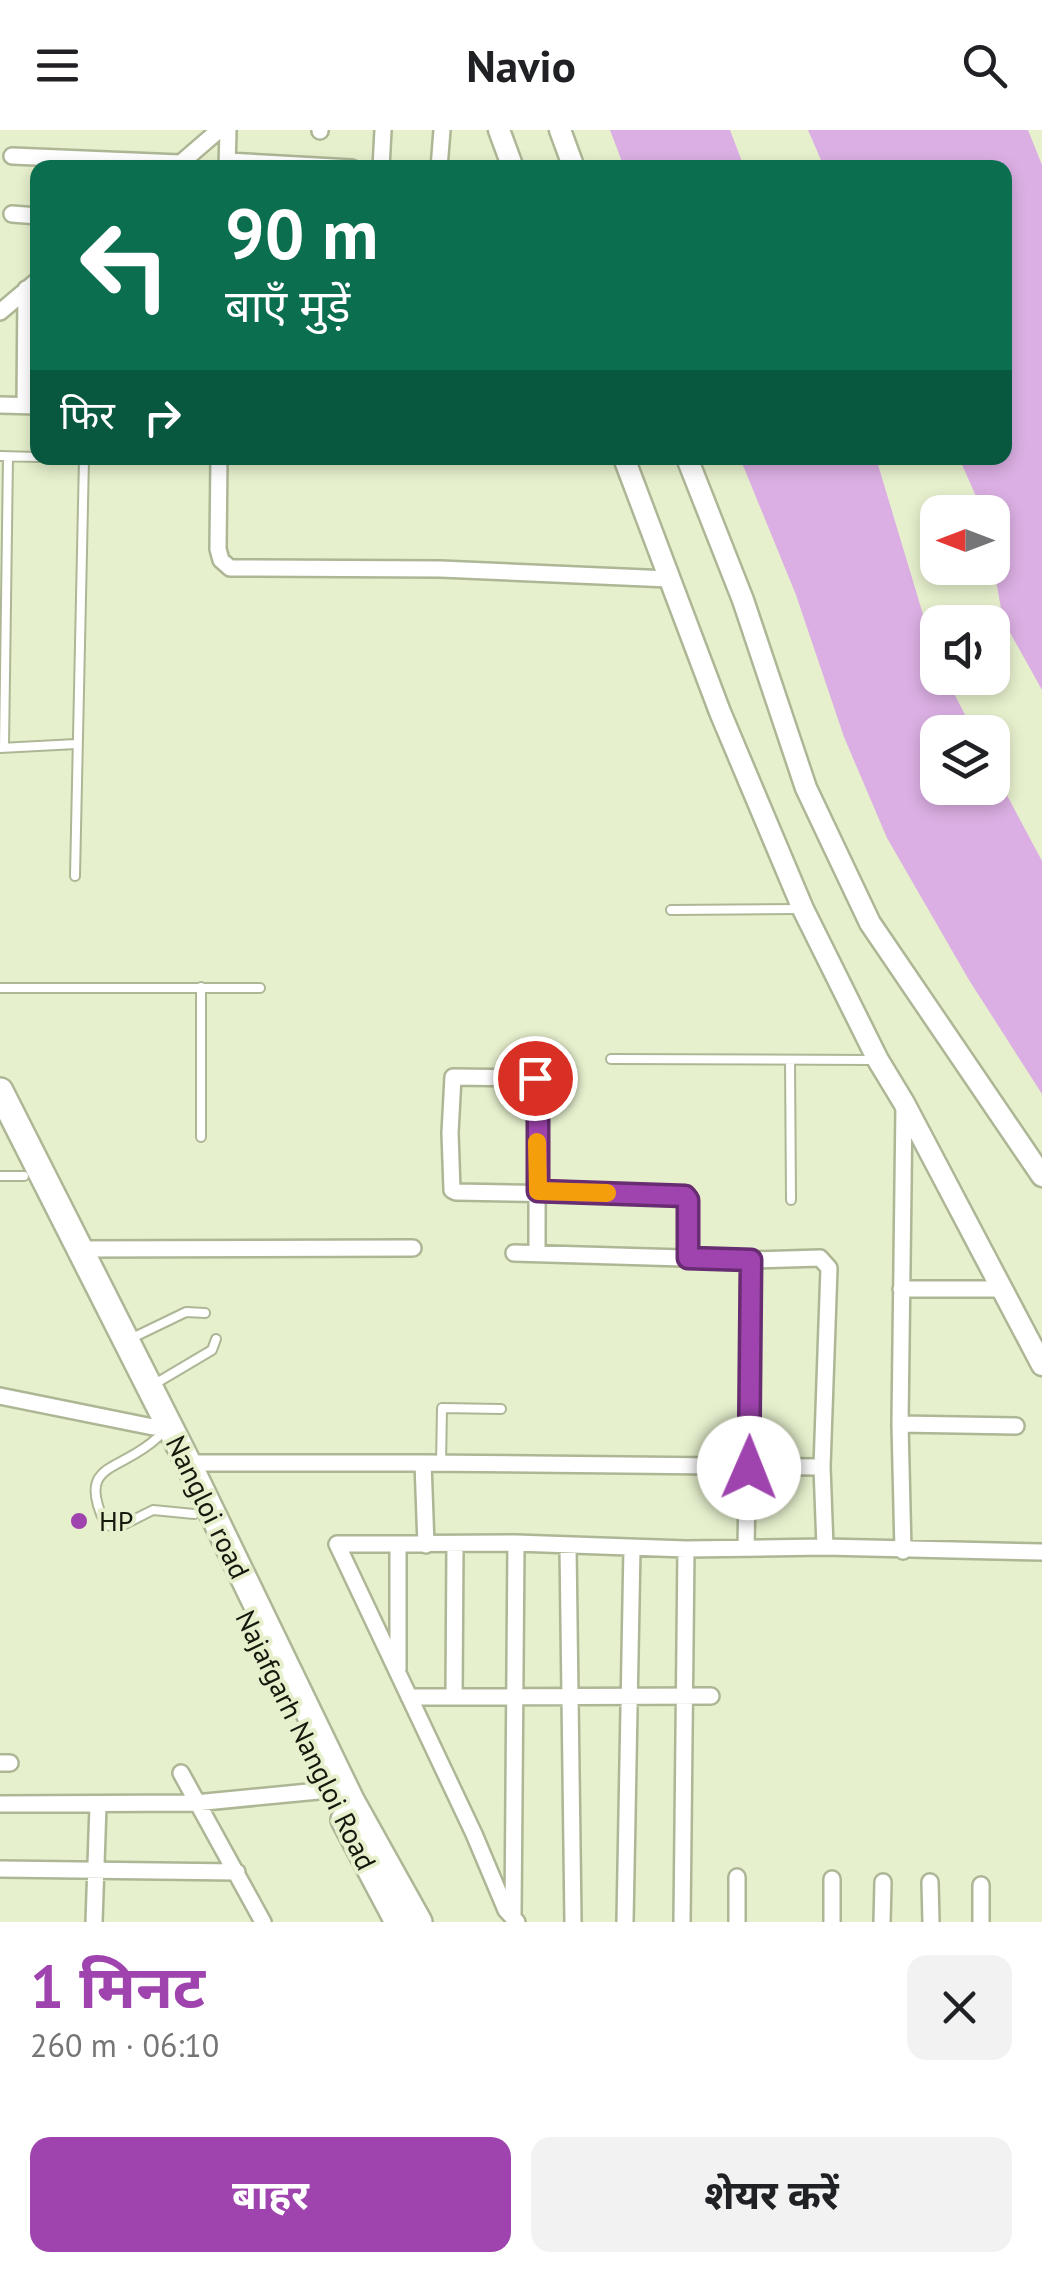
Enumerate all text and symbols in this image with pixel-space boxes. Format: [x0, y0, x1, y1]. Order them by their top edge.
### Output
text: Navio [466, 36, 576, 94]
icon: menu [30, 38, 85, 93]
icon: search [957, 38, 1012, 93]
text: 90 m [225, 188, 378, 278]
icon: left [60, 200, 190, 330]
text: बाएँ मुड़ें [225, 276, 350, 334]
text: फिर [60, 390, 115, 439]
icon: right [135, 390, 190, 445]
north arrow [920, 495, 1010, 585]
map controls [920, 495, 1010, 805]
button: sound [920, 605, 1010, 695]
button: layers [920, 715, 1010, 805]
pin [493, 1036, 578, 1121]
icon: arrive [508, 1051, 563, 1106]
position arrow [697, 1416, 801, 1520]
street label: Nangloi road [158, 1429, 259, 1584]
place label: HP [99, 1502, 133, 1539]
marker: HP [68, 1510, 90, 1532]
street label: Najafgarh Nangloi Road [227, 1604, 385, 1876]
text: 1 मिनट [30, 1947, 205, 2025]
button: close [907, 1955, 1012, 2060]
text: 260 m · 06:10 [30, 2024, 219, 2066]
button: बाहर [30, 2137, 511, 2252]
button: शेयर करें [531, 2137, 1012, 2252]

